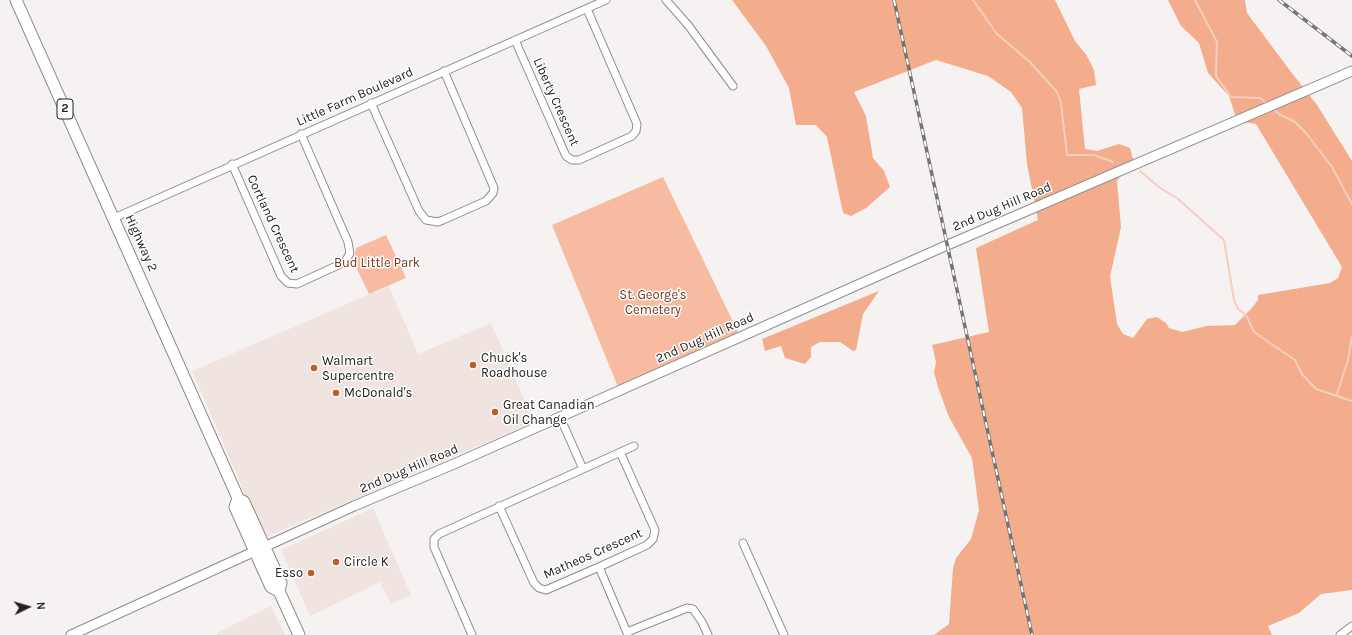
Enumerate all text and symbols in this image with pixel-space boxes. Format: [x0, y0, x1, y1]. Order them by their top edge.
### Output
street label: Liberty Crescent [529, 55, 583, 149]
street label: Little Farm Boulevard [294, 64, 416, 130]
road number: 2 [57, 99, 73, 119]
street label: Cortland Crescent [243, 172, 303, 276]
street label: 2nd Dug Hill Road [950, 179, 1054, 235]
street label: Highway 2 [121, 212, 161, 274]
park label: Bud Little Park [334, 255, 420, 271]
park label: St. George's Cemetery [619, 287, 687, 318]
street label: 2nd Dug Hill Road [653, 309, 757, 367]
place label: Chuck's Roadhouse [481, 350, 547, 381]
place label: Walmart Supercentre [322, 353, 394, 384]
marker: Chuck's Roadhouse [468, 360, 478, 370]
marker: Walmart Supercentre [309, 363, 319, 373]
place label: McDonald's [344, 385, 412, 401]
marker: McDonald's [331, 388, 341, 398]
place label: Great Canadian Oil Change [503, 397, 595, 428]
marker: Great Canadian Oil Change [490, 407, 500, 417]
street label: 2nd Dug Hill Road [357, 441, 461, 497]
street label: Matheos Crescent [541, 525, 645, 583]
place label: Circle K [344, 554, 389, 570]
marker: Circle K [331, 557, 341, 567]
place label: Esso [275, 565, 303, 581]
marker: Esso [306, 568, 316, 578]
north arrow [8, 587, 48, 627]
text: N [34, 601, 47, 610]

